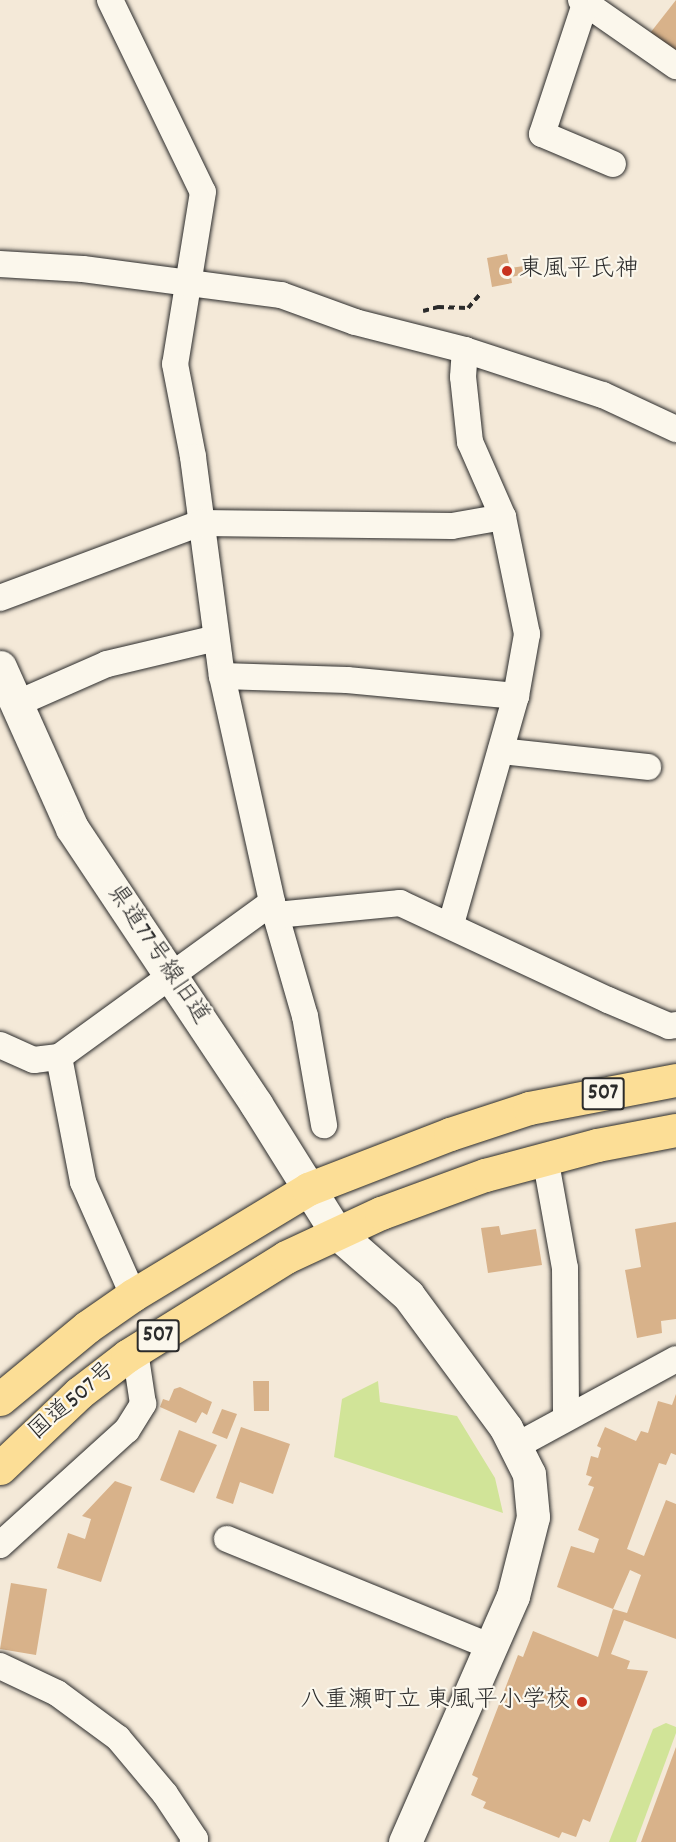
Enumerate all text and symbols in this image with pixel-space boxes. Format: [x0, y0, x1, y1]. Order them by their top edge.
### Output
place label: 東風平氏神 [519, 257, 639, 285]
marker: 東風平氏神 [500, 264, 514, 278]
street label: 県道77号線旧道 [100, 880, 214, 1030]
road number: 507 [580, 1075, 626, 1113]
road number: 507 [136, 1317, 180, 1355]
street label: 国道507号 [24, 1357, 122, 1447]
place label: 八重瀬町立 東風平小学校 [301, 1688, 570, 1716]
marker: 八重瀬町立 東風平小学校 [575, 1695, 589, 1709]

